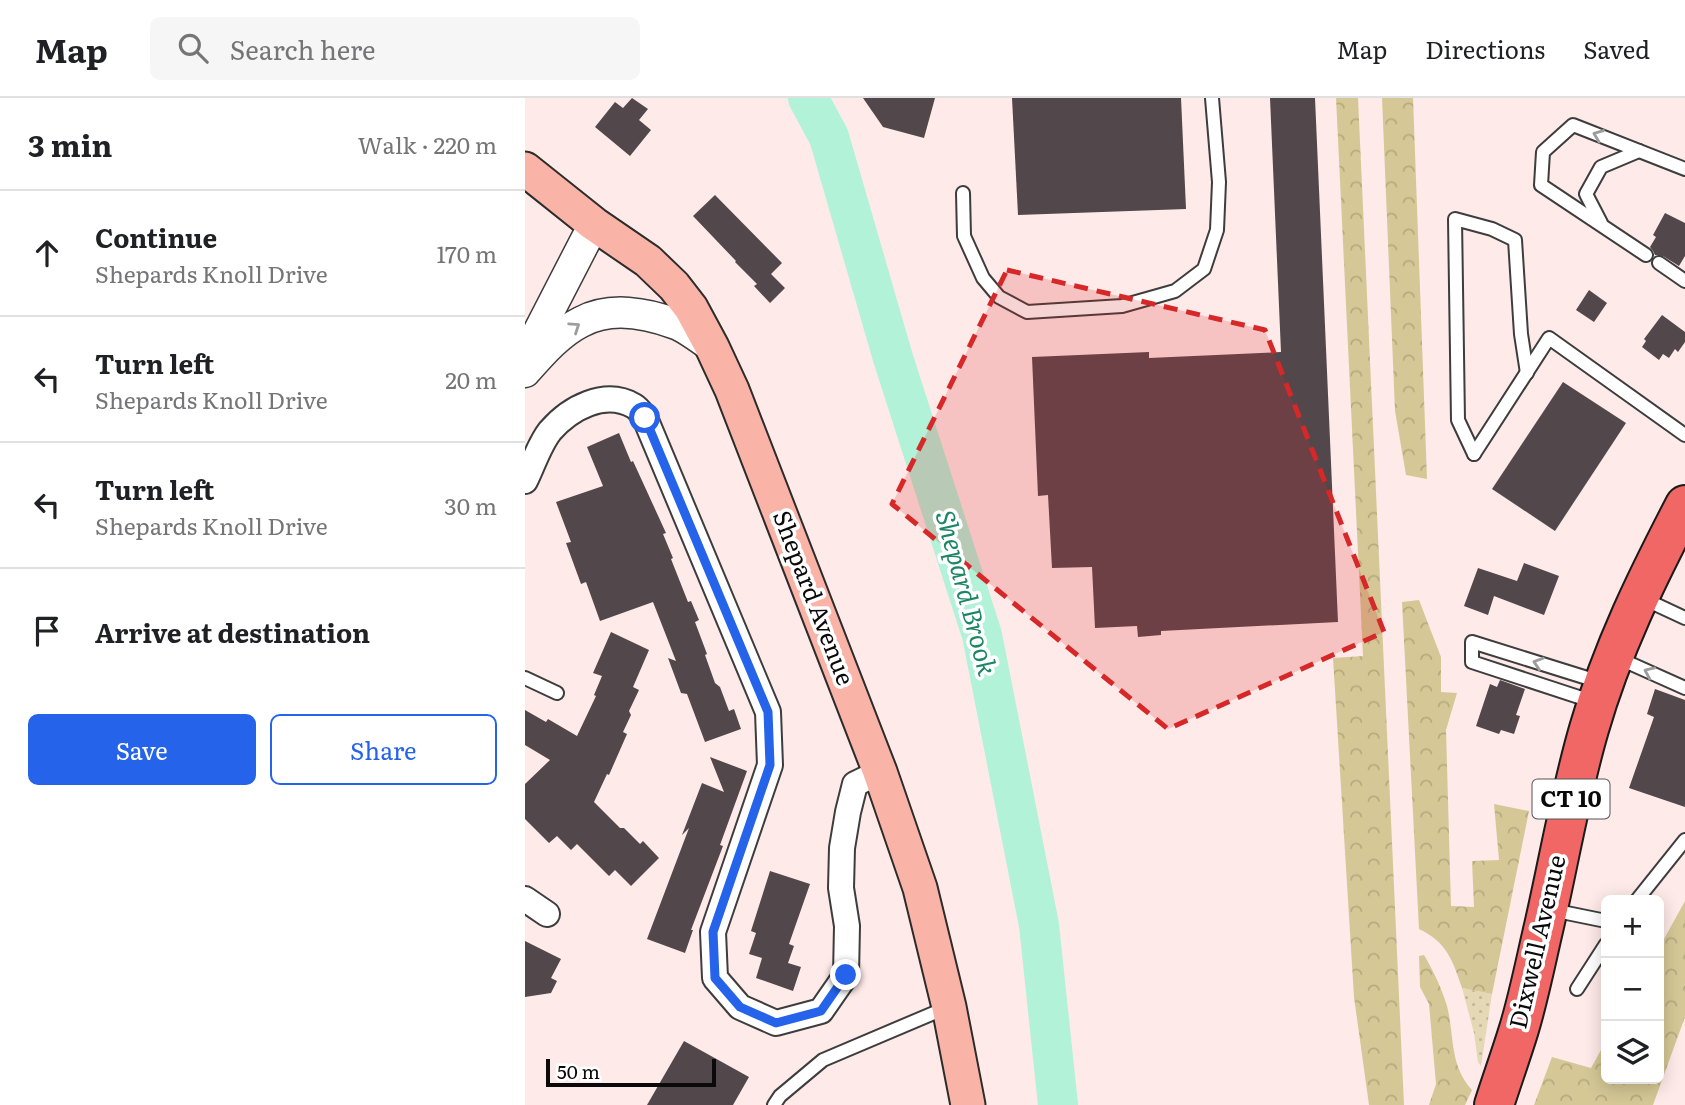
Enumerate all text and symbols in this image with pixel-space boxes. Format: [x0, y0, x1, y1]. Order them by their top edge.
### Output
search box [150, 17, 640, 80]
text: Map [35, 24, 108, 73]
icon: search [174, 29, 212, 67]
text: Search here [230, 29, 376, 68]
text: Map [1336, 31, 1387, 66]
text: Directions [1425, 31, 1545, 66]
text: Saved [1583, 31, 1650, 66]
text: 3 min [28, 122, 112, 166]
text: Walk · 220 m [358, 127, 497, 161]
one-way arrow [1593, 130, 1605, 144]
text: Continue [95, 217, 217, 256]
icon: ahead [28, 234, 66, 272]
text: 170 m [436, 236, 497, 270]
text: Shepards Knoll Drive [95, 256, 328, 290]
one-way arrow [567, 322, 580, 335]
text: Turn left [95, 343, 214, 382]
icon: left [28, 360, 66, 398]
text: 20 m [445, 362, 497, 396]
text: Shepards Knoll Drive [95, 382, 328, 416]
route start [629, 402, 660, 433]
text: Turn left [95, 469, 214, 508]
icon: left [28, 486, 66, 524]
text: 30 m [444, 488, 497, 522]
street label: Shepard Avenue [766, 505, 865, 690]
water label: Shepard Brook [928, 505, 1009, 680]
text: Shepards Knoll Drive [95, 508, 328, 542]
icon: arrive [28, 612, 66, 650]
text: Arrive at destination [95, 612, 370, 651]
one-way arrow [1533, 656, 1545, 671]
one-way arrow [1643, 666, 1656, 680]
button: Save [28, 714, 256, 785]
button: Share [270, 714, 497, 785]
road number: CT 10 [1532, 779, 1609, 818]
street label: Dixwell Avenue [1499, 851, 1573, 1032]
map controls [1601, 895, 1664, 1084]
button: + [1601, 895, 1664, 958]
button: − [1601, 958, 1664, 1021]
route end [830, 959, 861, 990]
button: layers [1601, 1021, 1664, 1084]
scale bar [546, 1056, 716, 1088]
text: 50 m [557, 1057, 600, 1085]

